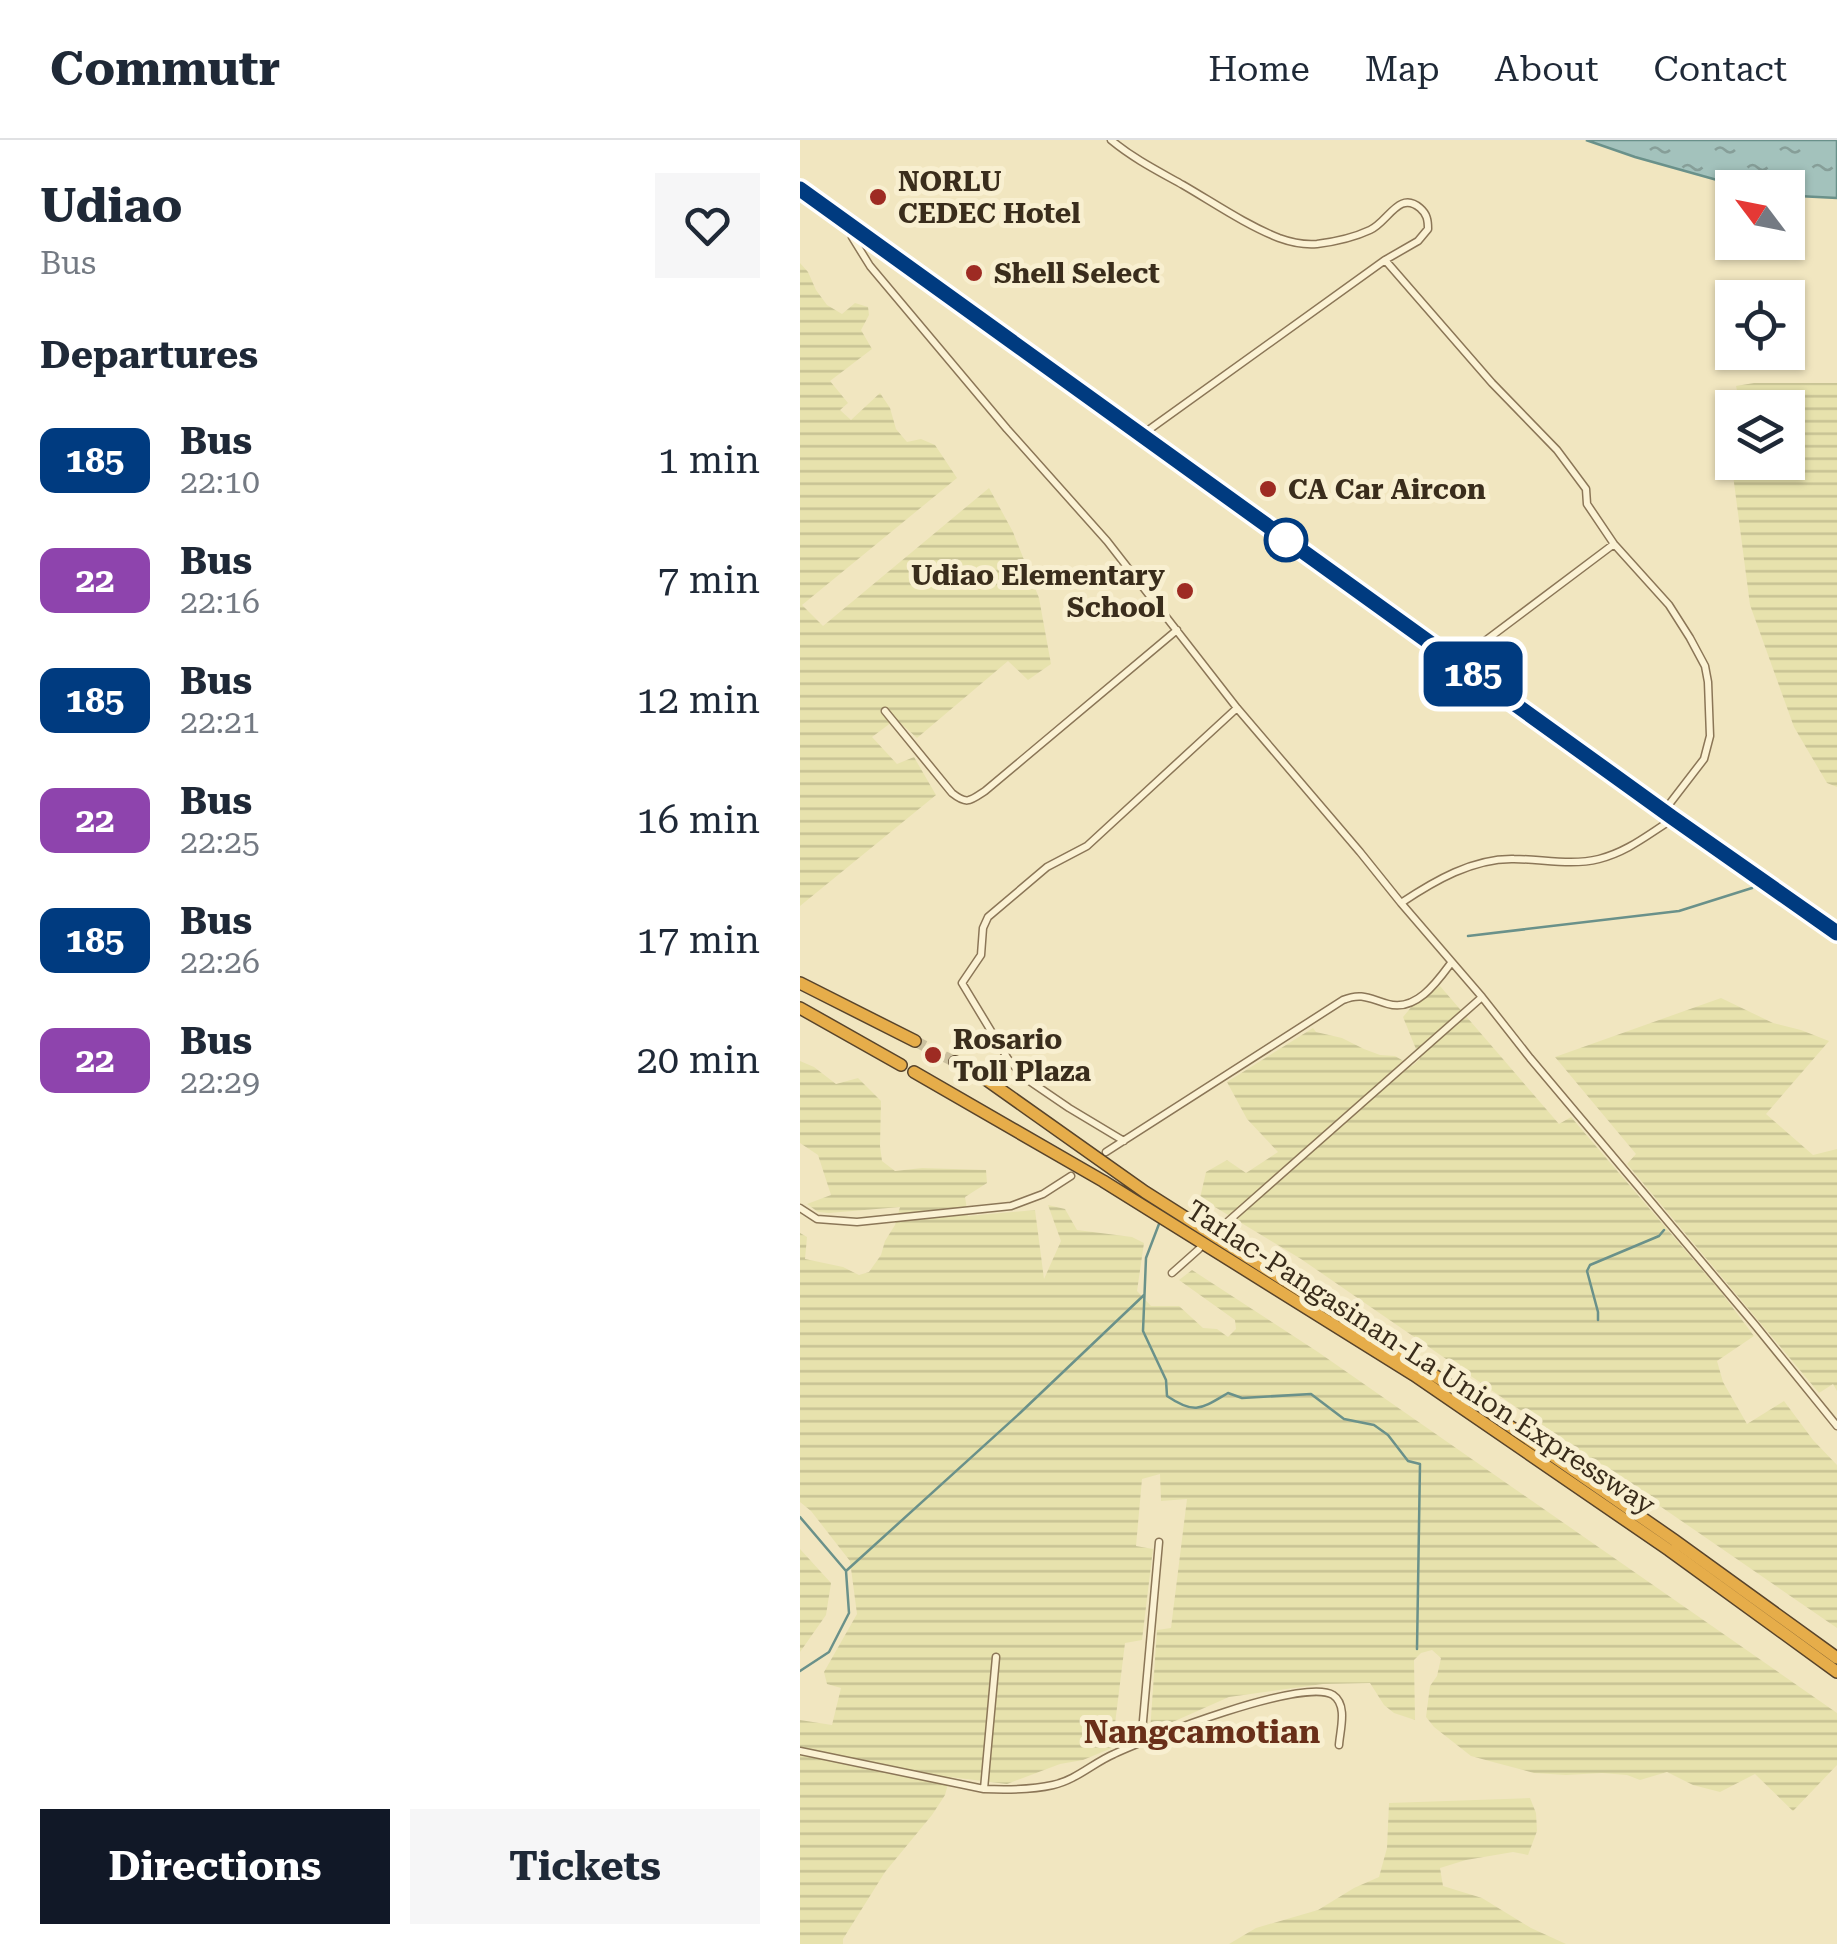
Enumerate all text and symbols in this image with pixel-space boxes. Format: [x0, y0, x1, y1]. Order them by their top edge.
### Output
text: Commutr [50, 41, 280, 97]
text: Home [1208, 49, 1310, 90]
text: Map [1365, 49, 1440, 90]
text: About [1495, 49, 1599, 90]
text: Contact [1654, 49, 1787, 90]
place label: NORLU CEDEC Hotel [898, 165, 1080, 230]
north arrow [1715, 170, 1805, 260]
map controls [1715, 170, 1805, 480]
button: heart [655, 173, 760, 278]
text: Udiao [40, 178, 182, 234]
marker: NORLU CEDEC Hotel [867, 186, 889, 208]
text: Bus [40, 244, 96, 282]
place label: Shell Select [994, 257, 1160, 290]
marker: Shell Select [963, 262, 985, 284]
button: locate [1715, 280, 1805, 370]
text: Departures [40, 333, 258, 377]
button: layers [1715, 390, 1805, 480]
text: Bus [180, 419, 252, 463]
text: 1 min [658, 438, 760, 482]
text: 185 [66, 440, 124, 481]
text: 22:10 [180, 463, 260, 501]
place label: CA Car Aircon [1288, 473, 1486, 506]
marker: CA Car Aircon [1257, 478, 1279, 500]
unlabelled marker [1265, 519, 1307, 561]
text: Bus [180, 539, 252, 583]
text: 7 min [658, 558, 760, 602]
place label: Udiao Elementary School [911, 559, 1165, 624]
text: 22 [75, 560, 115, 601]
marker: Udiao Elementary School [1174, 580, 1196, 602]
text: 22:16 [180, 583, 260, 621]
line badge: 185 [1416, 642, 1530, 706]
text: 185 [1444, 654, 1502, 695]
text: Bus [180, 659, 252, 703]
text: 12 min [637, 678, 760, 722]
text: 185 [66, 680, 124, 721]
text: 22:21 [180, 703, 260, 741]
text: Bus [180, 779, 252, 823]
text: 16 min [637, 798, 760, 842]
text: 22 [75, 800, 115, 841]
text: 22:25 [180, 823, 260, 861]
text: Bus [180, 899, 252, 943]
text: 17 min [637, 918, 760, 962]
text: 185 [66, 920, 124, 961]
text: 22:26 [180, 943, 260, 981]
text: Bus [180, 1019, 252, 1063]
place label: Rosario Toll Plaza [953, 1023, 1091, 1088]
text: 20 min [637, 1038, 760, 1082]
text: 22 [75, 1040, 115, 1081]
marker: Rosario Toll Plaza [922, 1044, 944, 1066]
text: 22:29 [180, 1063, 260, 1101]
street label: Tarlac-Pangasinan-La Union Expressway [1180, 1193, 1662, 1522]
district label: Nangcamotian [1084, 1713, 1320, 1751]
button: Directions [40, 1809, 390, 1924]
button: Tickets [410, 1809, 760, 1924]

